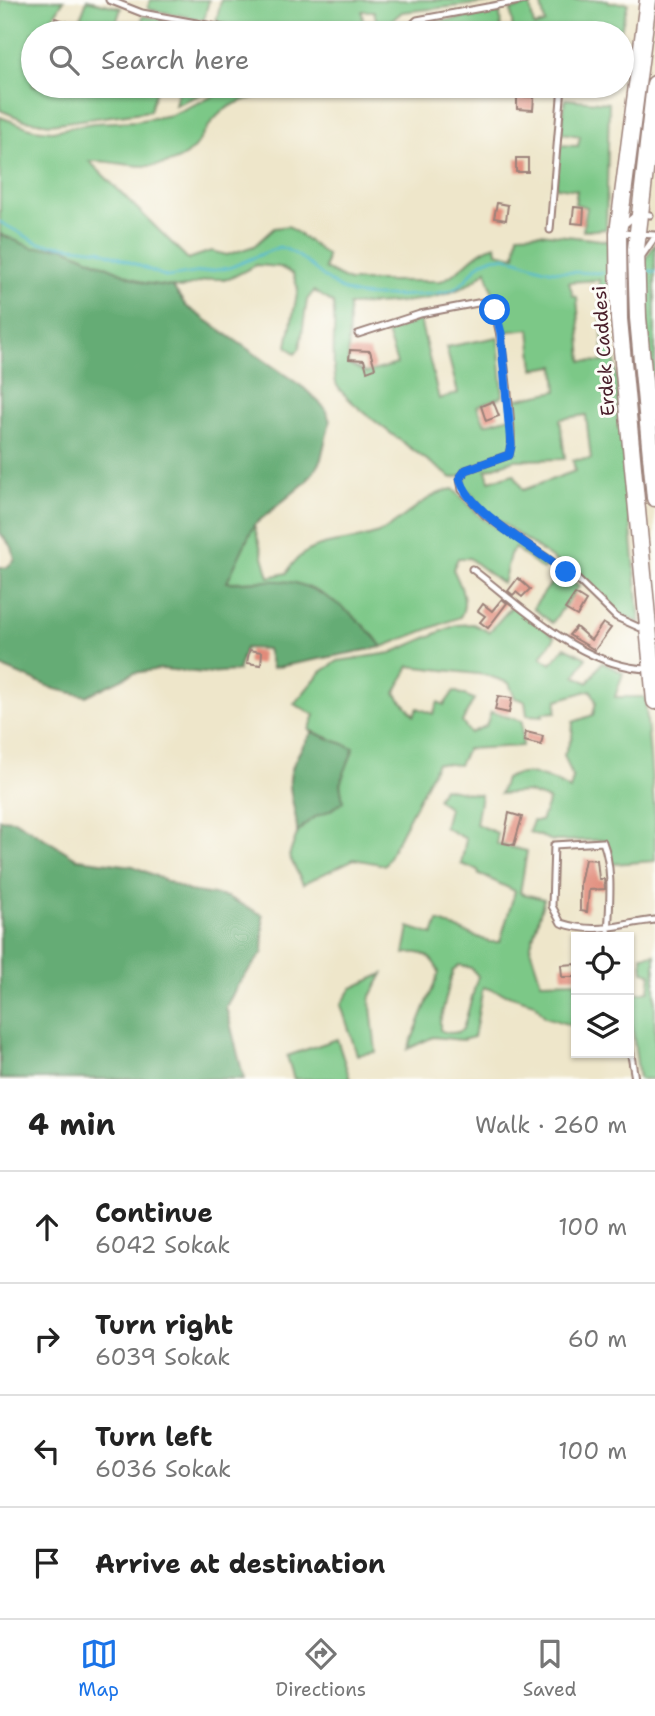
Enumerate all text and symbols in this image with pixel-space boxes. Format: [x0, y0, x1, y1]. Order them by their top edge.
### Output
search box [21, 21, 634, 98]
icon: search [45, 41, 83, 79]
text: Search here [101, 42, 250, 77]
street label: Erdek Caddesi [586, 285, 621, 417]
route start [479, 294, 510, 325]
route end [550, 556, 581, 587]
map controls [571, 932, 634, 1058]
button: locate [571, 932, 634, 995]
button: layers [571, 995, 634, 1058]
text: 4 min [28, 1104, 115, 1145]
text: Walk · 260 m [475, 1110, 627, 1140]
text: Continue [95, 1195, 213, 1230]
icon: ahead [28, 1208, 66, 1246]
text: 100 m [558, 1212, 627, 1242]
text: 6042 Sokak [95, 1230, 231, 1260]
text: Turn right [95, 1307, 233, 1342]
icon: right [28, 1320, 66, 1358]
text: 60 m [568, 1324, 627, 1354]
text: 6039 Sokak [95, 1342, 230, 1372]
text: Turn left [95, 1419, 212, 1454]
icon: left [28, 1432, 66, 1470]
text: 100 m [558, 1436, 627, 1466]
text: 6036 Sokak [95, 1454, 231, 1484]
icon: arrive [28, 1544, 66, 1582]
text: Arrive at destination [95, 1546, 385, 1581]
tab: Map [78, 1635, 119, 1702]
tab: Directions [276, 1635, 366, 1702]
tab: Saved [523, 1635, 577, 1702]

